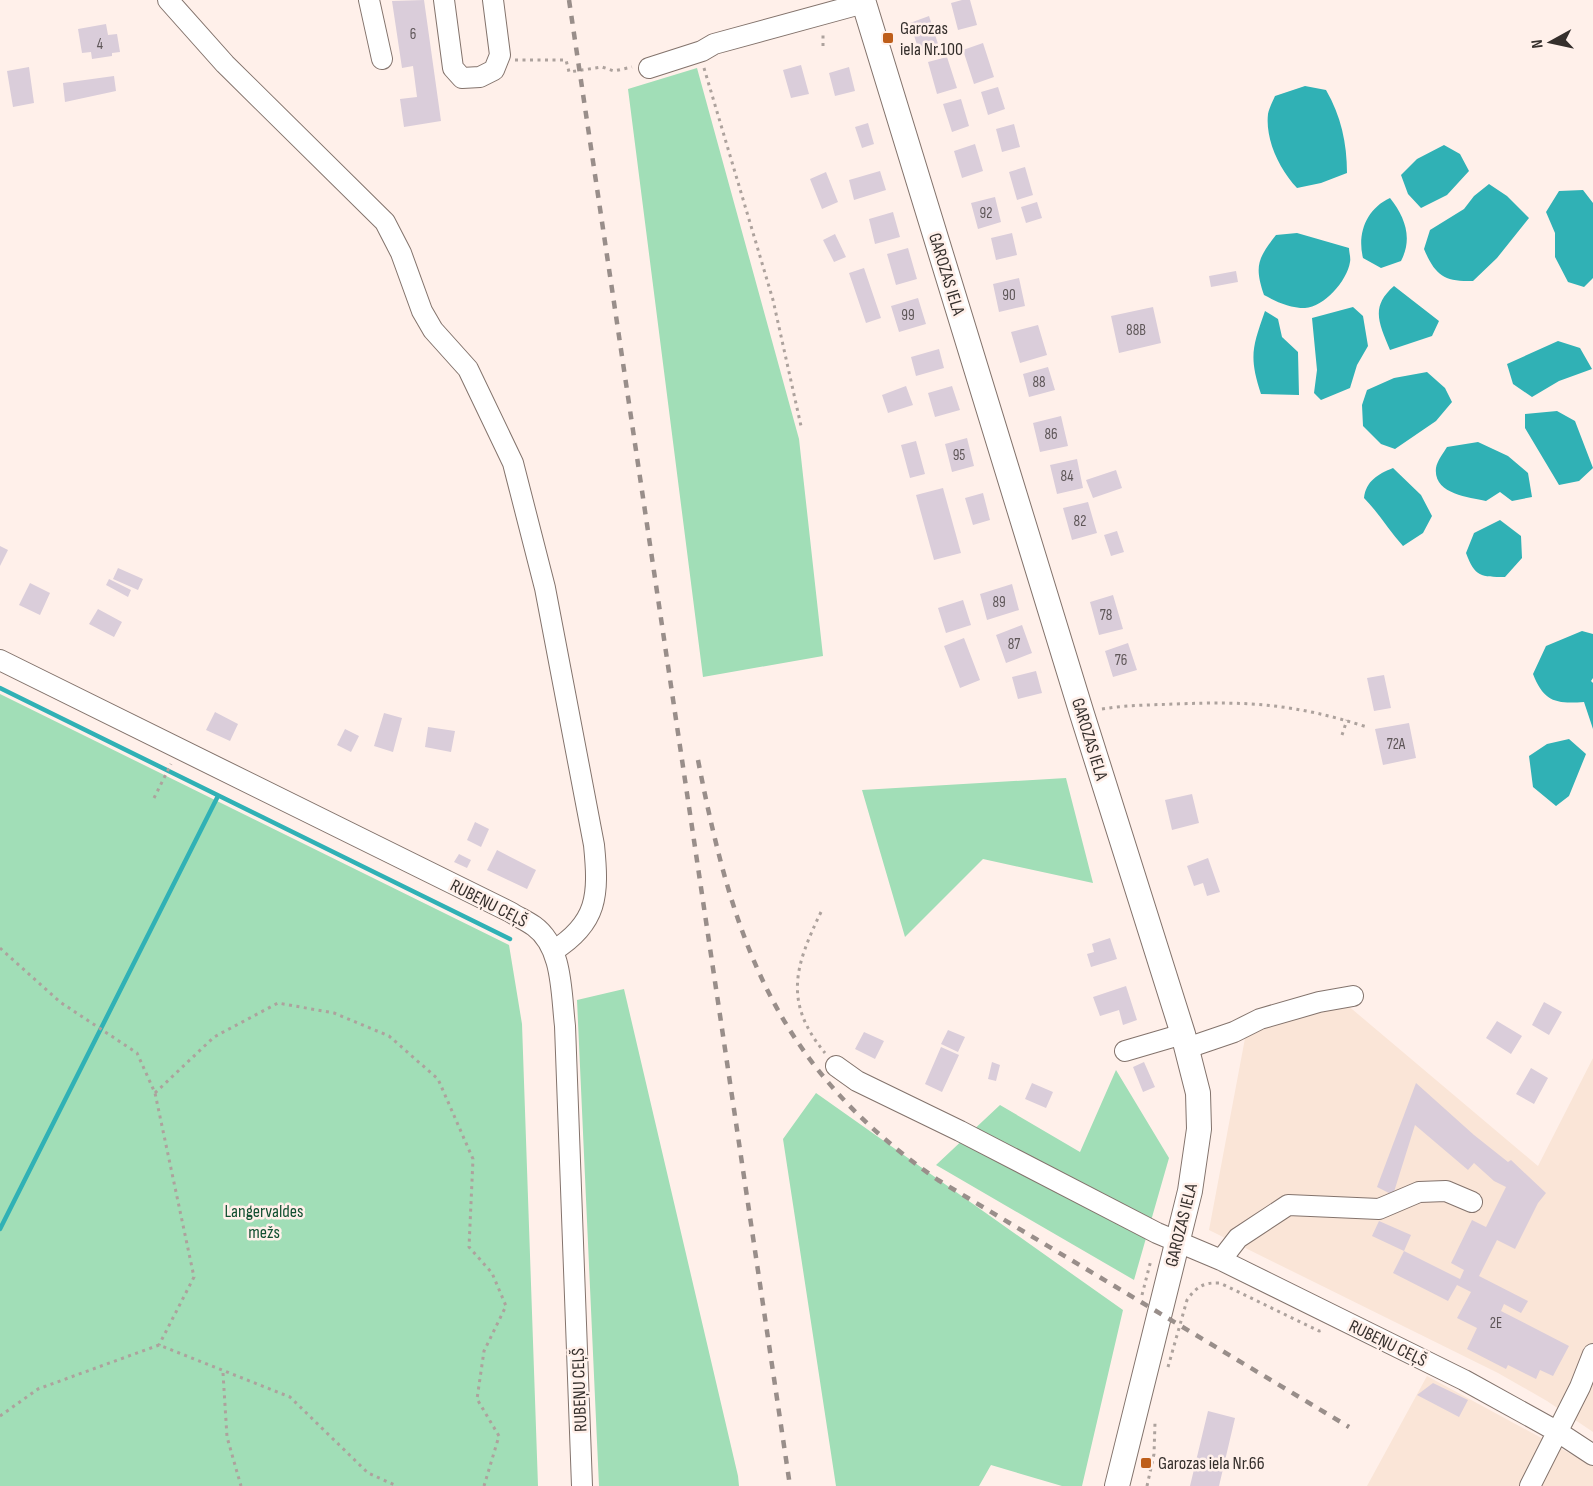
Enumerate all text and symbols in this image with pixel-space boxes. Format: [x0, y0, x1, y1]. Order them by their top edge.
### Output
north arrow [1521, 12, 1581, 72]
place label: Garozas iela Nr.100 [900, 18, 963, 60]
house number: 6 [410, 25, 416, 44]
marker: Garozas iela Nr.100 [881, 31, 895, 45]
house number: 4 [97, 35, 103, 54]
text: N [1528, 38, 1548, 49]
house number: 92 [980, 204, 992, 223]
street label: GAROZAS IELA [924, 230, 969, 318]
house number: 90 [1002, 286, 1016, 305]
house number: 99 [901, 306, 915, 325]
house number: 88B [1126, 321, 1146, 340]
house number: 88 [1032, 373, 1046, 392]
house number: 86 [1044, 425, 1058, 444]
house number: 95 [953, 446, 965, 465]
house number: 84 [1060, 467, 1074, 486]
house number: 82 [1074, 512, 1086, 531]
house number: 89 [992, 593, 1006, 612]
house number: 78 [1100, 606, 1112, 625]
house number: 87 [1008, 635, 1020, 654]
house number: 76 [1115, 651, 1127, 670]
street label: GAROZAS IELA [1067, 695, 1112, 783]
house number: 72A [1387, 735, 1406, 754]
street label: RUBEŅU CEĻŠ [447, 875, 531, 932]
street label: GAROZAS IELA [1161, 1181, 1202, 1269]
park label: Langervaldes mežs [224, 1201, 304, 1243]
house number: 2E [1490, 1314, 1502, 1333]
street label: RUBEŅU CEĻŠ [1345, 1316, 1430, 1371]
street label: RUBEŅU CEĻŠ [568, 1347, 591, 1432]
place label: Garozas iela Nr.66 [1158, 1453, 1265, 1474]
marker: Garozas iela Nr.66 [1139, 1456, 1153, 1470]

